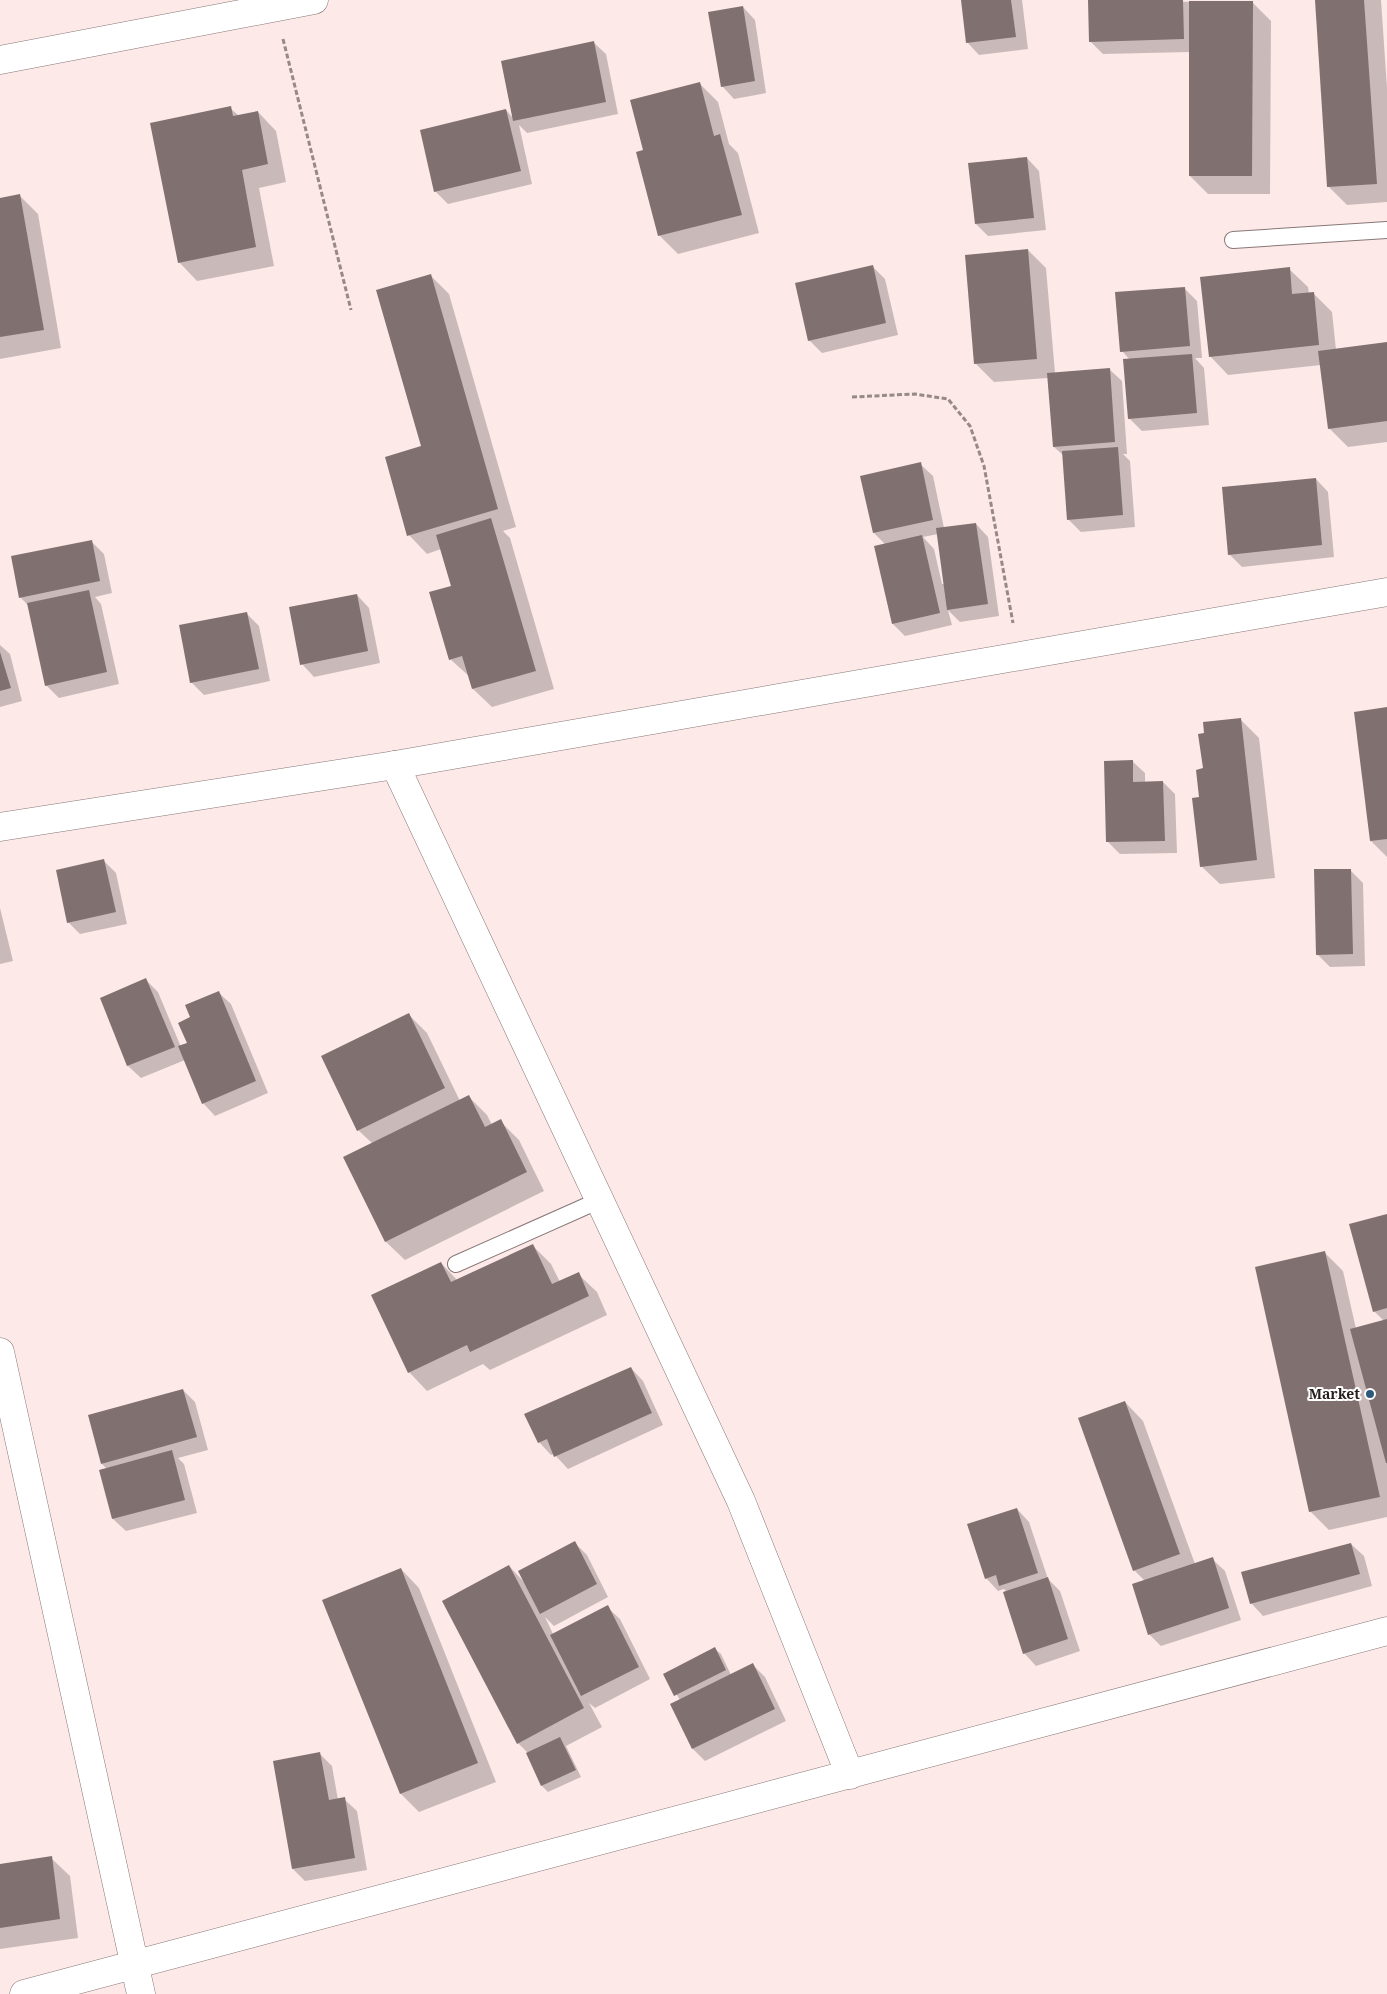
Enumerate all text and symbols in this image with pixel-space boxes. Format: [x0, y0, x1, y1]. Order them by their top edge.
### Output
place label: Market [1309, 1384, 1360, 1403]
marker: Market [1364, 1388, 1376, 1400]

